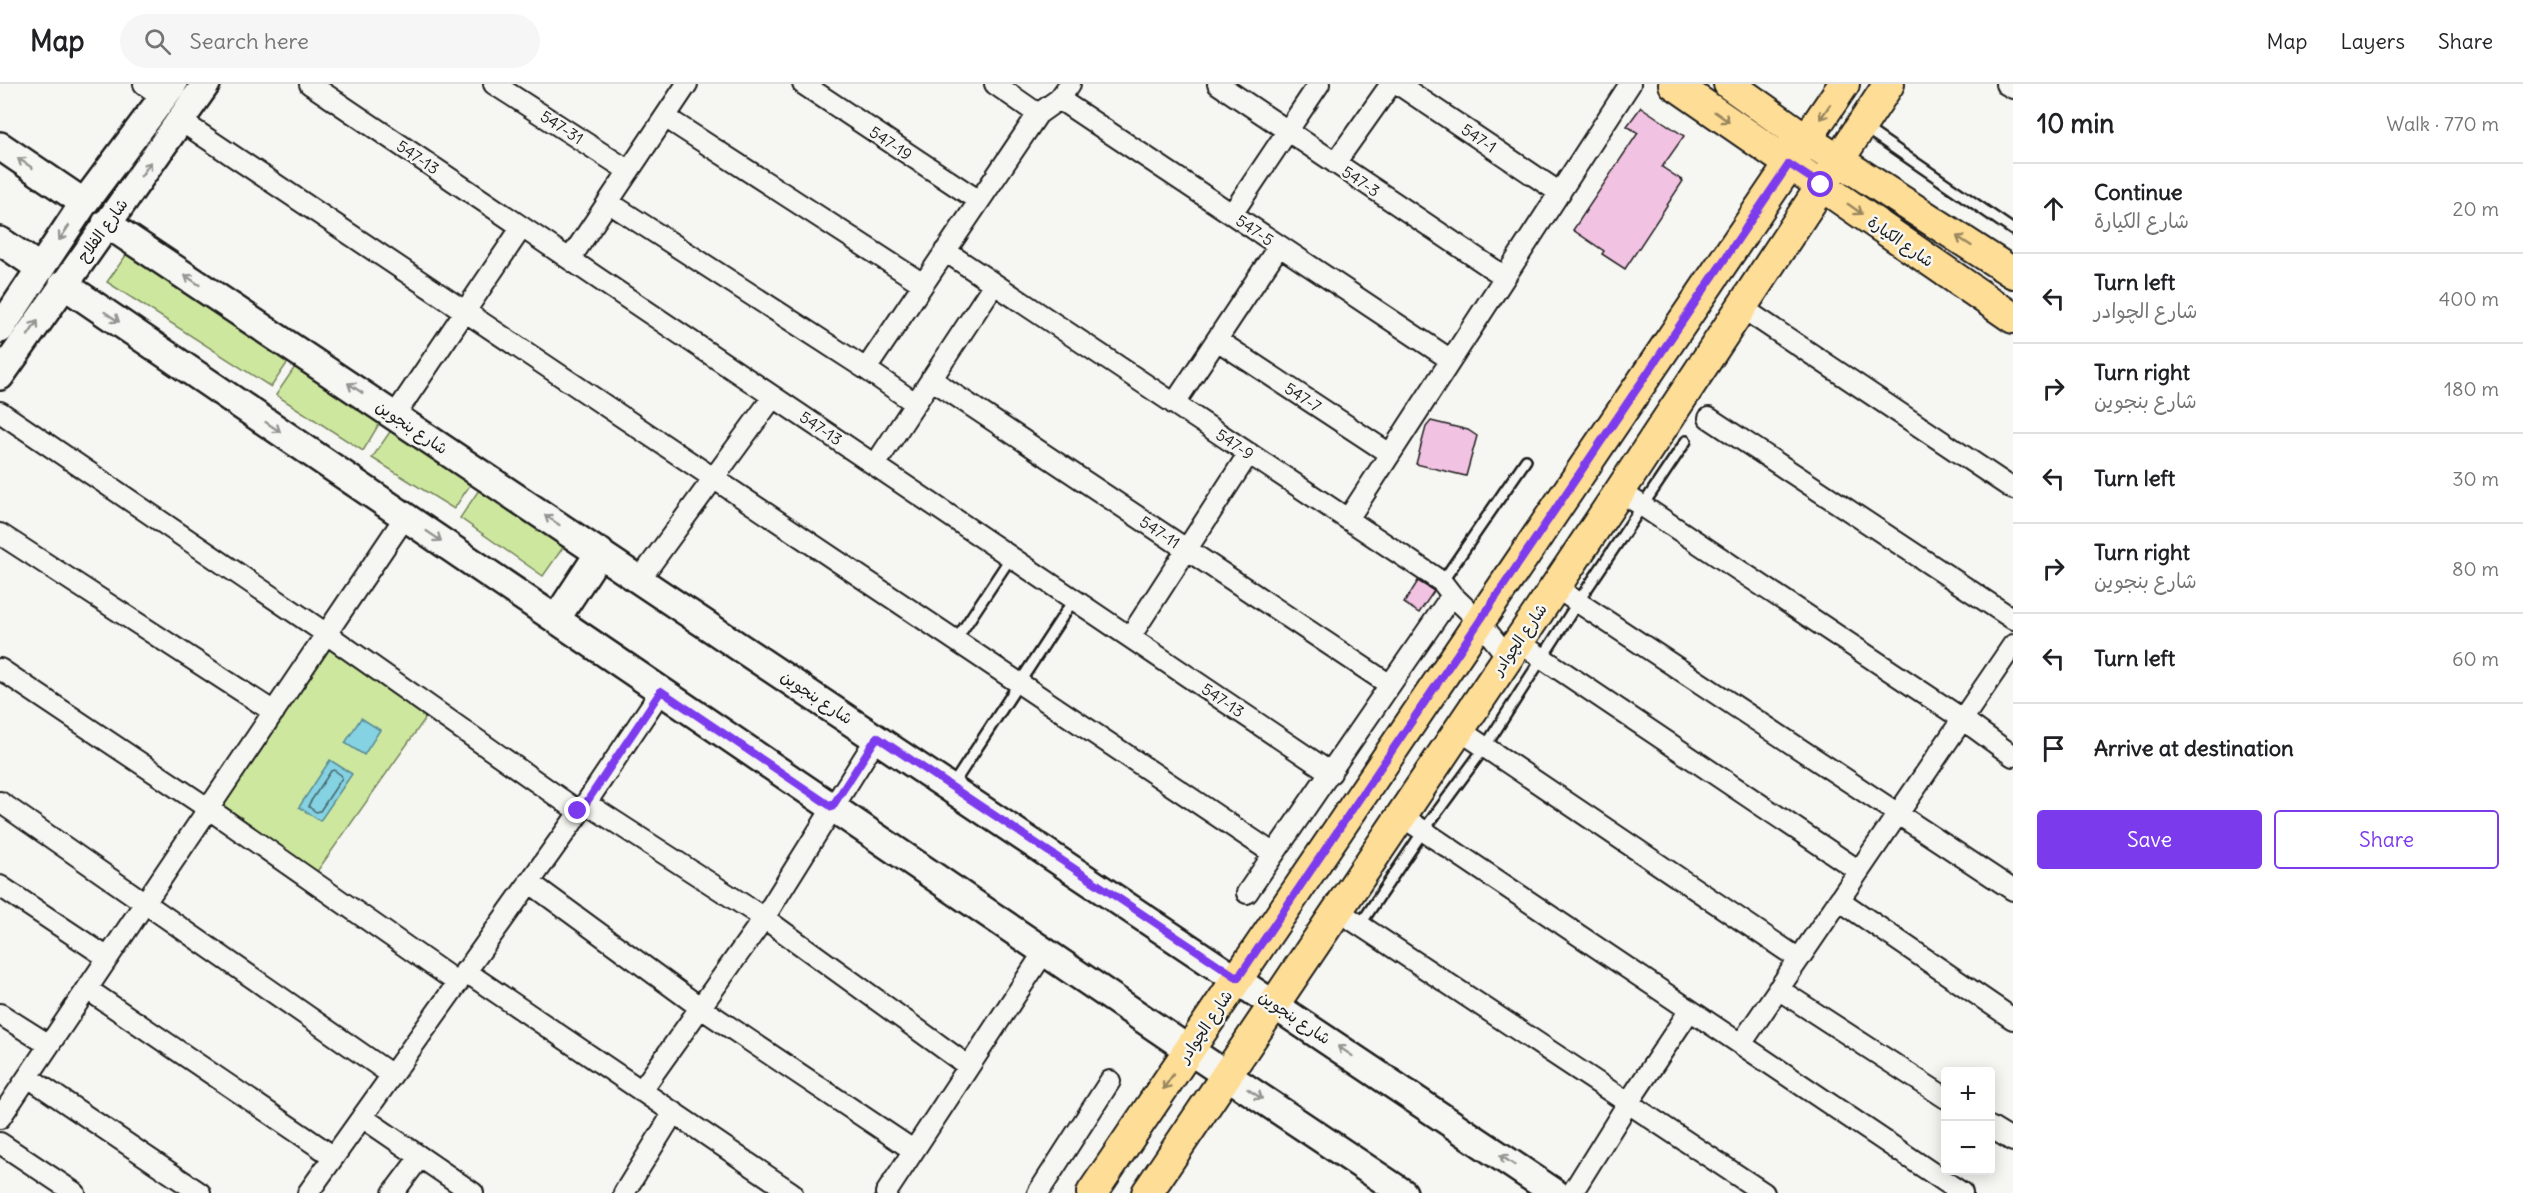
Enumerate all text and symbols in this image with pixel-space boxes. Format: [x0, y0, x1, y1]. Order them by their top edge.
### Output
search box [120, 14, 540, 68]
text: Map [30, 23, 84, 59]
icon: search [141, 25, 174, 58]
text: Search here [189, 27, 309, 55]
text: Map [2267, 28, 2307, 55]
text: Layers [2340, 28, 2405, 55]
text: Share [2438, 28, 2493, 55]
one-way arrow [1819, 103, 1831, 119]
street label: 547-31 [537, 106, 587, 148]
text: 10 min [2037, 107, 2114, 140]
one-way arrow [1714, 111, 1730, 123]
text: Walk · 770 m [2386, 111, 2499, 136]
street label: 547-1 [1458, 119, 1500, 157]
street label: 547-19 [866, 122, 916, 164]
street label: 547-13 [393, 136, 443, 178]
one-way arrow [17, 157, 33, 169]
one-way arrow [139, 161, 152, 177]
street label: 547-3 [1338, 161, 1384, 201]
route start [1807, 171, 1833, 197]
text: Continue [2094, 178, 2183, 206]
icon: ahead [2037, 192, 2070, 225]
street label: شارع الفلاح [72, 194, 133, 267]
text: 20 m [2453, 196, 2499, 221]
one-way arrow [1846, 203, 1862, 215]
text: شارع الكيارة [2094, 208, 2189, 233]
street label: 547-5 [1232, 210, 1278, 250]
street label: شارع الكيارة [1863, 211, 1938, 273]
one-way arrow [58, 224, 70, 241]
one-way arrow [1956, 235, 1973, 247]
text: Turn left [2094, 268, 2175, 296]
one-way arrow [185, 274, 201, 286]
icon: left [2037, 282, 2070, 315]
text: 400 m [2439, 286, 2499, 311]
text: شارع الچوادر [2094, 298, 2197, 323]
one-way arrow [103, 311, 119, 323]
one-way arrow [27, 320, 39, 337]
text: Turn right [2094, 358, 2190, 386]
icon: right [2037, 372, 2070, 405]
text: 180 m [2444, 376, 2499, 401]
street label: 547-7 [1281, 378, 1325, 416]
one-way arrow [347, 382, 363, 394]
text: شارع بنجوين [2094, 388, 2197, 413]
street label: شارع بنجوين [371, 396, 452, 460]
street label: 547-13 [796, 407, 846, 449]
one-way arrow [264, 421, 280, 433]
street label: 547-9 [1212, 424, 1258, 464]
icon: left [2037, 462, 2070, 495]
text: Turn left [2094, 464, 2175, 492]
text: 30 m [2452, 466, 2499, 491]
street label: 547-11 [1136, 511, 1184, 553]
one-way arrow [544, 514, 560, 526]
one-way arrow [425, 530, 442, 542]
text: Turn right [2094, 538, 2190, 566]
icon: right [2037, 552, 2070, 585]
text: 80 m [2452, 556, 2499, 581]
text: شارع بنجوين [2094, 568, 2197, 593]
street label: شارع الچوادر [1486, 599, 1553, 681]
icon: left [2037, 642, 2070, 675]
text: Turn left [2094, 644, 2175, 672]
text: 60 m [2452, 646, 2499, 671]
street label: شارع بنجوين [776, 666, 857, 730]
street label: 547-13 [1198, 679, 1248, 721]
icon: arrive [2037, 732, 2070, 765]
text: Arrive at destination [2094, 734, 2294, 762]
route end [564, 797, 590, 823]
button: Save [2037, 810, 2262, 869]
button: Share [2274, 810, 2499, 869]
street label: شارع الچوادر [1172, 986, 1238, 1069]
street label: شارع بنجوين [1254, 986, 1335, 1050]
one-way arrow [1338, 1045, 1354, 1057]
map controls [1941, 1067, 1995, 1175]
button: + [1941, 1067, 1995, 1121]
one-way arrow [1162, 1073, 1174, 1089]
one-way arrow [1246, 1088, 1263, 1100]
button: − [1941, 1121, 1995, 1175]
one-way arrow [1499, 1154, 1516, 1166]

